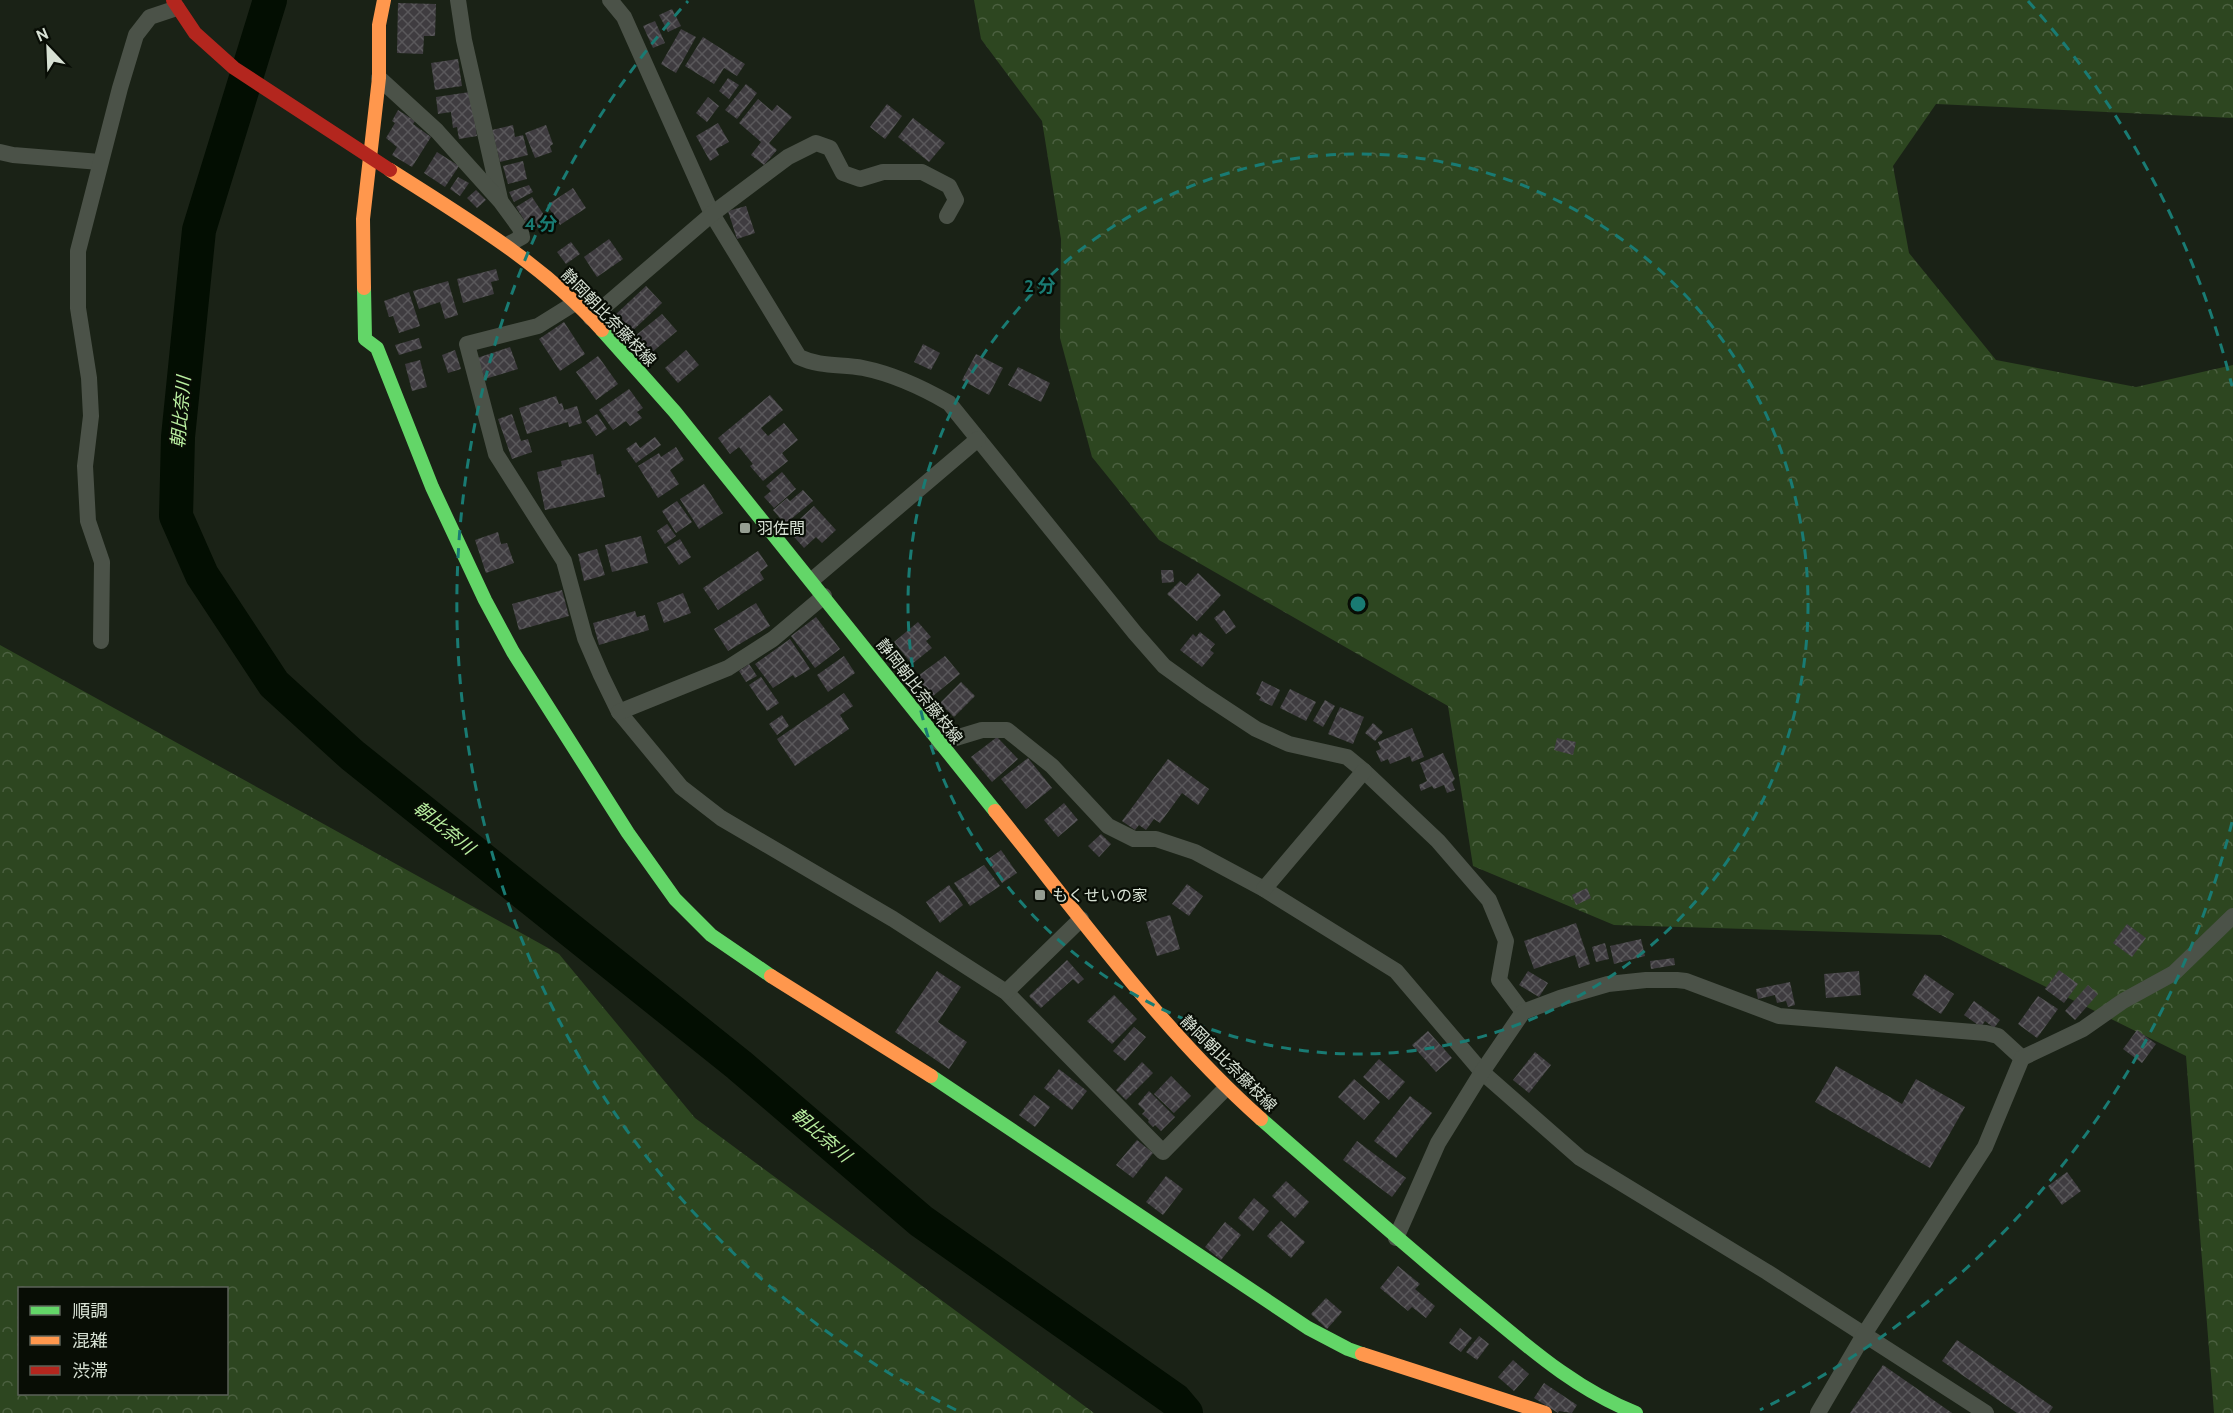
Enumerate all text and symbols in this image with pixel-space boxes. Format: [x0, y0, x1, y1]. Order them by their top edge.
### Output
north arrow [18, 18, 78, 78]
text: N [33, 24, 51, 46]
text: 4 分 [524, 213, 558, 235]
street label: 静岡朝比奈藤枝線 [557, 265, 660, 370]
text: 2 分 [1024, 275, 1056, 297]
water label: 朝比奈川 [167, 373, 195, 449]
place label: 羽佐間 [757, 519, 805, 538]
marker: 羽佐間 [738, 521, 752, 535]
centre of rings [1348, 594, 1368, 614]
street label: 静岡朝比奈藤枝線 [873, 635, 966, 748]
water label: 朝比奈川 [409, 797, 480, 860]
place label: もくせいの家 [1052, 886, 1148, 905]
marker: もくせいの家 [1033, 888, 1047, 902]
street label: 静岡朝比奈藤枝線 [1177, 1011, 1281, 1115]
water label: 朝比奈川 [787, 1103, 857, 1168]
legend [18, 1287, 228, 1395]
text: 順調 [72, 1300, 108, 1322]
text: 混雑 [72, 1330, 108, 1352]
text: 渋滞 [72, 1360, 108, 1382]

